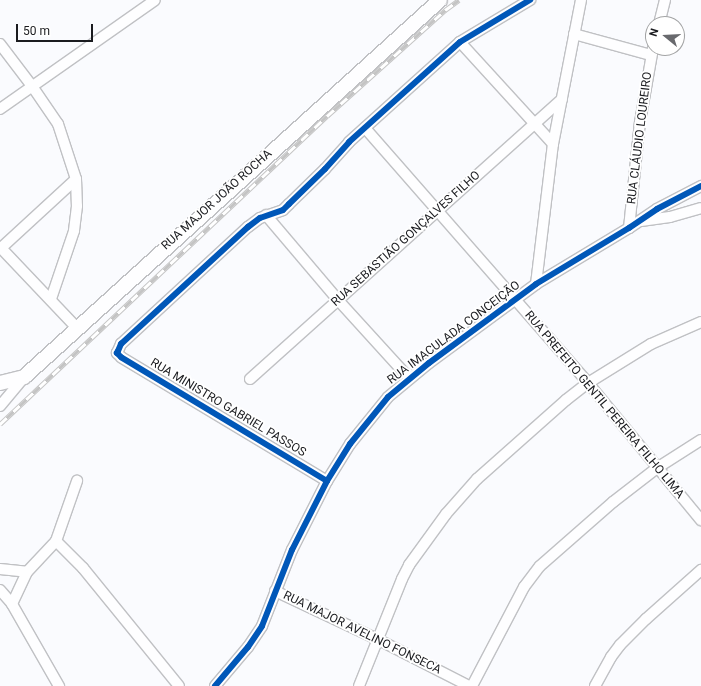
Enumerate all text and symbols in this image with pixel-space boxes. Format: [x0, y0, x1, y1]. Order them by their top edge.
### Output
scale bar [18, 16, 95, 42]
north arrow [645, 16, 685, 56]
text: 50 m [23, 24, 50, 38]
text: N [647, 27, 661, 38]
street label: RUA CLÁUDIO LOUREIRO [625, 71, 655, 205]
street label: RUA MAJOR JOÃO ROCHA [159, 147, 275, 253]
street label: RUA SEBASTIÃO GONÇALVES FILHO [329, 168, 483, 310]
street label: RUA IMACULADA CONCEIÇÃO [385, 278, 523, 388]
street label: RUA PREFEITO GENTIL PEREIRA FILHO LIMA [521, 308, 687, 502]
street label: RUA MINISTRO GABRIEL PASSOS [148, 356, 308, 460]
street label: RUA MAJOR AVELINO FONSECA [281, 588, 443, 678]

